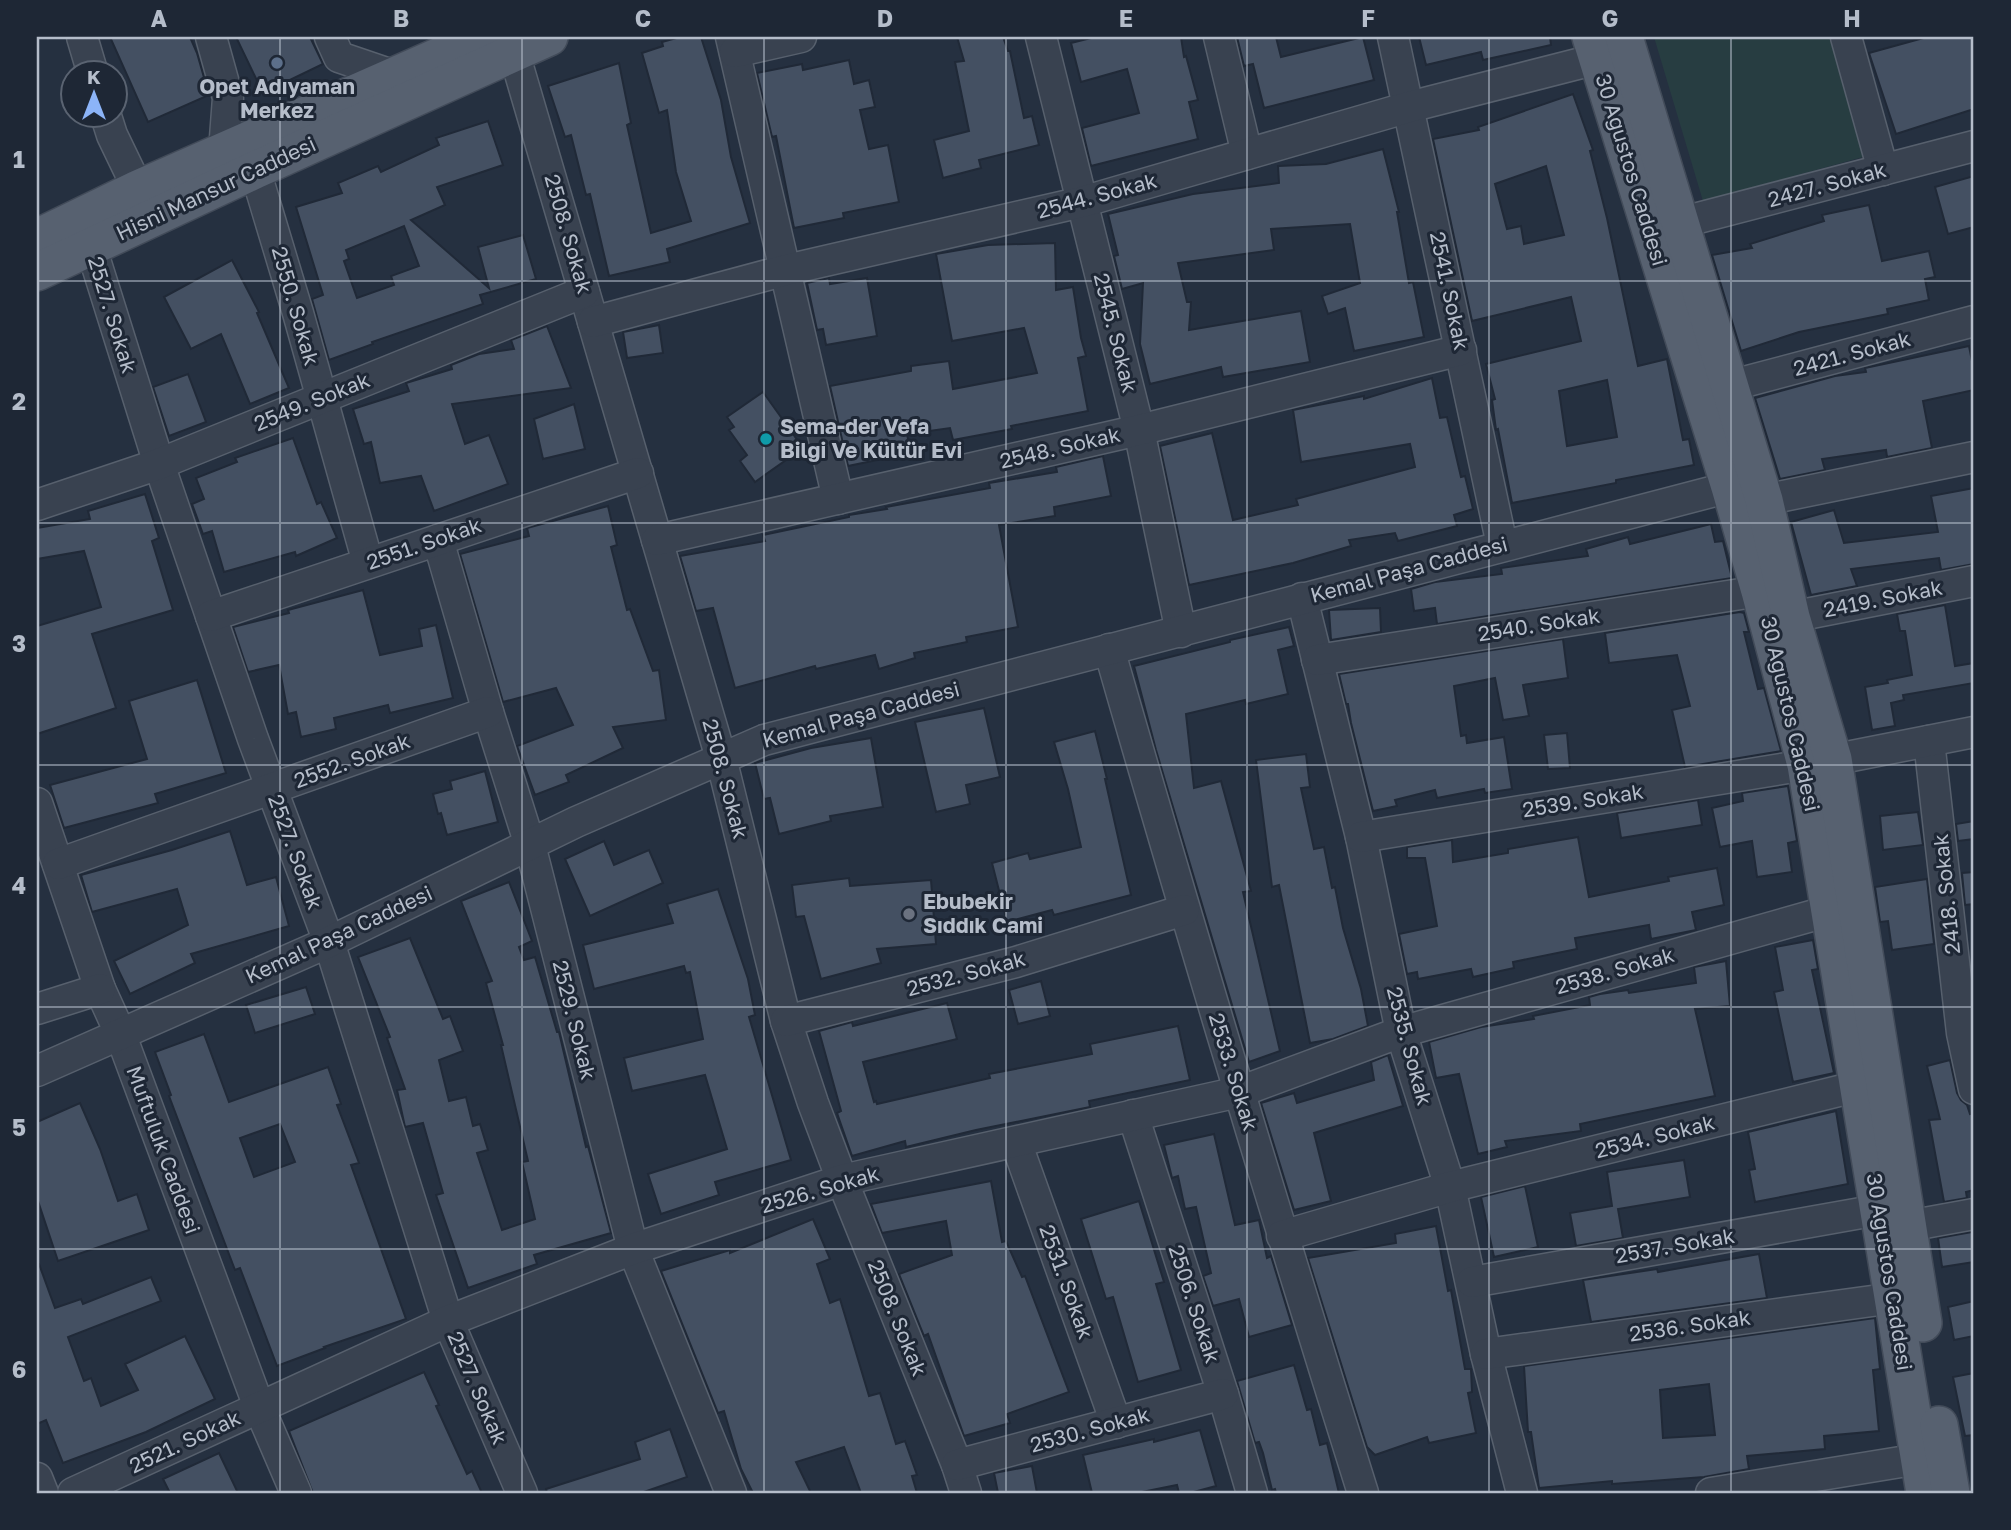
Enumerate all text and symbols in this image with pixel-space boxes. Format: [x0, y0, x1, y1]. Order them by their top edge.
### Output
text: A [151, 4, 168, 32]
text: B [393, 4, 409, 32]
text: C [635, 4, 651, 32]
text: D [877, 4, 893, 32]
text: E [1119, 4, 1133, 32]
text: F [1361, 4, 1375, 32]
text: G [1602, 4, 1618, 32]
text: H [1843, 4, 1861, 32]
marker: Opet Adıyaman Merkez [269, 55, 285, 71]
north arrow [60, 60, 130, 130]
text: K [87, 65, 101, 88]
street label: 30 Agustos Caddesi [1590, 71, 1674, 269]
place label: Opet Adıyaman Merkez [199, 73, 355, 123]
street label: Hisni Mansur Caddesi [112, 130, 320, 246]
text: 1 [13, 145, 25, 173]
street label: 2427. Sokak [1765, 156, 1889, 212]
street label: 2544. Sokak [1034, 167, 1160, 224]
street label: 2508. Sokak [539, 171, 598, 297]
street label: 2541. Sokak [1425, 229, 1475, 352]
street label: 2550. Sokak [267, 243, 325, 368]
street label: 2527. Sokak [83, 253, 143, 376]
street label: 2545. Sokak [1089, 270, 1143, 395]
street label: 2421. Sokak [1790, 325, 1913, 381]
street label: 2549. Sokak [250, 366, 374, 436]
text: 2 [12, 387, 26, 415]
place label: Sema-der Vefa Bilgi Ve Kültür Evi [780, 413, 962, 463]
street label: 2548. Sokak [997, 421, 1123, 474]
marker: Sema-der Vefa Bilgi Ve Kültür Evi [758, 431, 774, 447]
street label: 2551. Sokak [363, 511, 485, 575]
street label: Kemal Paşa Caddesi [1307, 530, 1510, 608]
street label: 2419. Sokak [1821, 574, 1945, 622]
street label: 2540. Sokak [1476, 602, 1602, 646]
street label: 30 Agustos Caddesi [1756, 614, 1826, 814]
text: 3 [12, 629, 26, 657]
street label: Kemal Paşa Caddesi [759, 675, 962, 753]
street label: 2508. Sokak [697, 716, 754, 842]
street label: 2552. Sokak [290, 727, 413, 793]
street label: 2539. Sokak [1520, 778, 1645, 822]
street label: 2527. Sokak [263, 791, 329, 913]
street label: 2418. Sokak [1927, 832, 1965, 956]
text: 4 [12, 871, 26, 899]
street label: Kemal Paşa Caddesi [241, 879, 436, 989]
place label: Ebubekir Sıddık Cami [923, 888, 1043, 938]
marker: Ebubekir Sıddık Cami [901, 906, 917, 922]
street label: 2538. Sokak [1552, 941, 1677, 999]
street label: 2532. Sokak [904, 945, 1028, 1001]
street label: 2529. Sokak [548, 957, 602, 1082]
street label: 2535. Sokak [1382, 984, 1438, 1108]
street label: 2533. Sokak [1204, 1010, 1264, 1134]
street label: Muftuluk Caddesi [121, 1062, 206, 1237]
street label: 2534. Sokak [1592, 1109, 1717, 1163]
text: 5 [12, 1113, 26, 1141]
street label: 2526. Sokak [757, 1160, 882, 1218]
street label: 30 Agustos Caddesi [1862, 1171, 1918, 1372]
street label: 2531. Sokak [1034, 1221, 1100, 1343]
street label: 2537. Sokak [1613, 1222, 1737, 1268]
street label: 2506. Sokak [1164, 1241, 1226, 1366]
street label: 2508. Sokak [863, 1256, 933, 1380]
street label: 2536. Sokak [1627, 1304, 1752, 1346]
street label: 2527. Sokak [442, 1327, 514, 1448]
text: 6 [12, 1355, 26, 1383]
street label: 2530. Sokak [1027, 1401, 1152, 1457]
street label: 2521. Sokak [125, 1404, 244, 1478]

